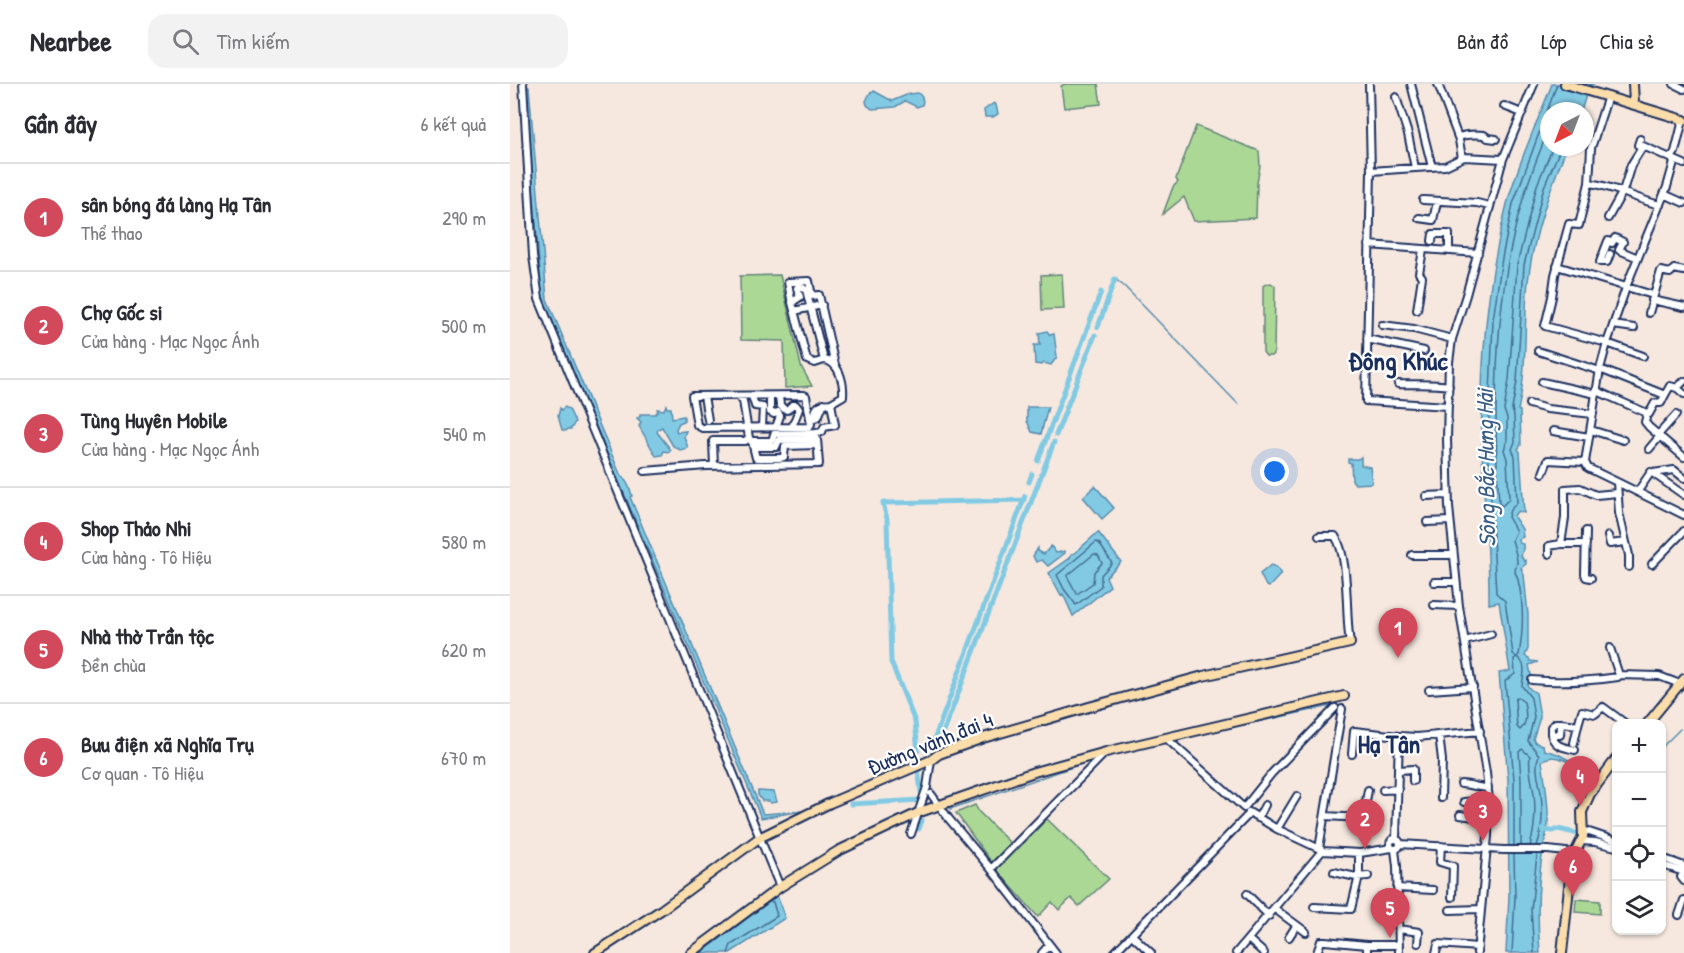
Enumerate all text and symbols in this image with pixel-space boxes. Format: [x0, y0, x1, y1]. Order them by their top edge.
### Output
search box [148, 14, 568, 68]
text: Nearbee [30, 22, 112, 60]
icon: search [169, 25, 202, 58]
text: Tìm kiếm [217, 26, 290, 56]
text: Bản đồ [1457, 27, 1508, 56]
text: Lớp [1541, 27, 1566, 56]
text: Chia sẻ [1599, 27, 1654, 56]
north arrow [1540, 102, 1594, 156]
text: Gần đây [24, 106, 97, 141]
text: 6 kết quả [421, 110, 486, 137]
text: sân bóng đá làng Hạ Tân [81, 189, 272, 219]
text: 1 [40, 204, 47, 231]
text: 290 m [442, 204, 486, 231]
text: Thể thao [81, 219, 143, 246]
text: Chợ Gốc si [81, 297, 163, 327]
text: 2 [39, 312, 48, 339]
text: 500 m [441, 312, 486, 339]
text: Cửa hàng · Mạc Ngọc Ánh [81, 327, 259, 354]
district label: Đông Khúc [1348, 343, 1448, 379]
water label: Sông Bắc Hưng Hải [1468, 386, 1503, 547]
text: Tùng Huyên Mobile [81, 405, 228, 435]
text: 3 [39, 420, 48, 447]
text: 540 m [443, 420, 486, 447]
text: Cửa hàng · Mạc Ngọc Ánh [81, 435, 259, 462]
your location [1260, 457, 1289, 486]
text: Shop Thảo Nhi [81, 513, 192, 543]
text: 4 [40, 528, 47, 555]
text: 580 m [442, 528, 486, 555]
text: Cửa hàng · Tô Hiệu [81, 543, 212, 570]
pin: 1 [1378, 608, 1418, 658]
text: Nhà thờ Trần tộc [81, 621, 214, 651]
text: 5 [39, 636, 48, 663]
text: 620 m [442, 636, 486, 663]
text: Đền chùa [81, 651, 146, 678]
street label: Đường vành đai 4 [863, 704, 997, 782]
map controls [1612, 719, 1666, 935]
button: + [1612, 719, 1666, 773]
district label: Hạ Tân [1358, 726, 1420, 761]
text: Bưu điện xã Nghĩa Trụ [81, 729, 254, 759]
text: 6 [40, 744, 47, 771]
text: 670 m [441, 744, 486, 771]
pin: 4 [1560, 756, 1600, 806]
text: Cơ quan · Tô Hiệu [81, 759, 204, 786]
button: − [1612, 773, 1666, 827]
pin: 3 [1464, 792, 1502, 841]
pin: 2 [1346, 800, 1384, 849]
button: locate [1612, 827, 1666, 881]
pin: 6 [1554, 846, 1592, 896]
button: layers [1612, 881, 1666, 935]
pin: 5 [1370, 888, 1410, 938]

